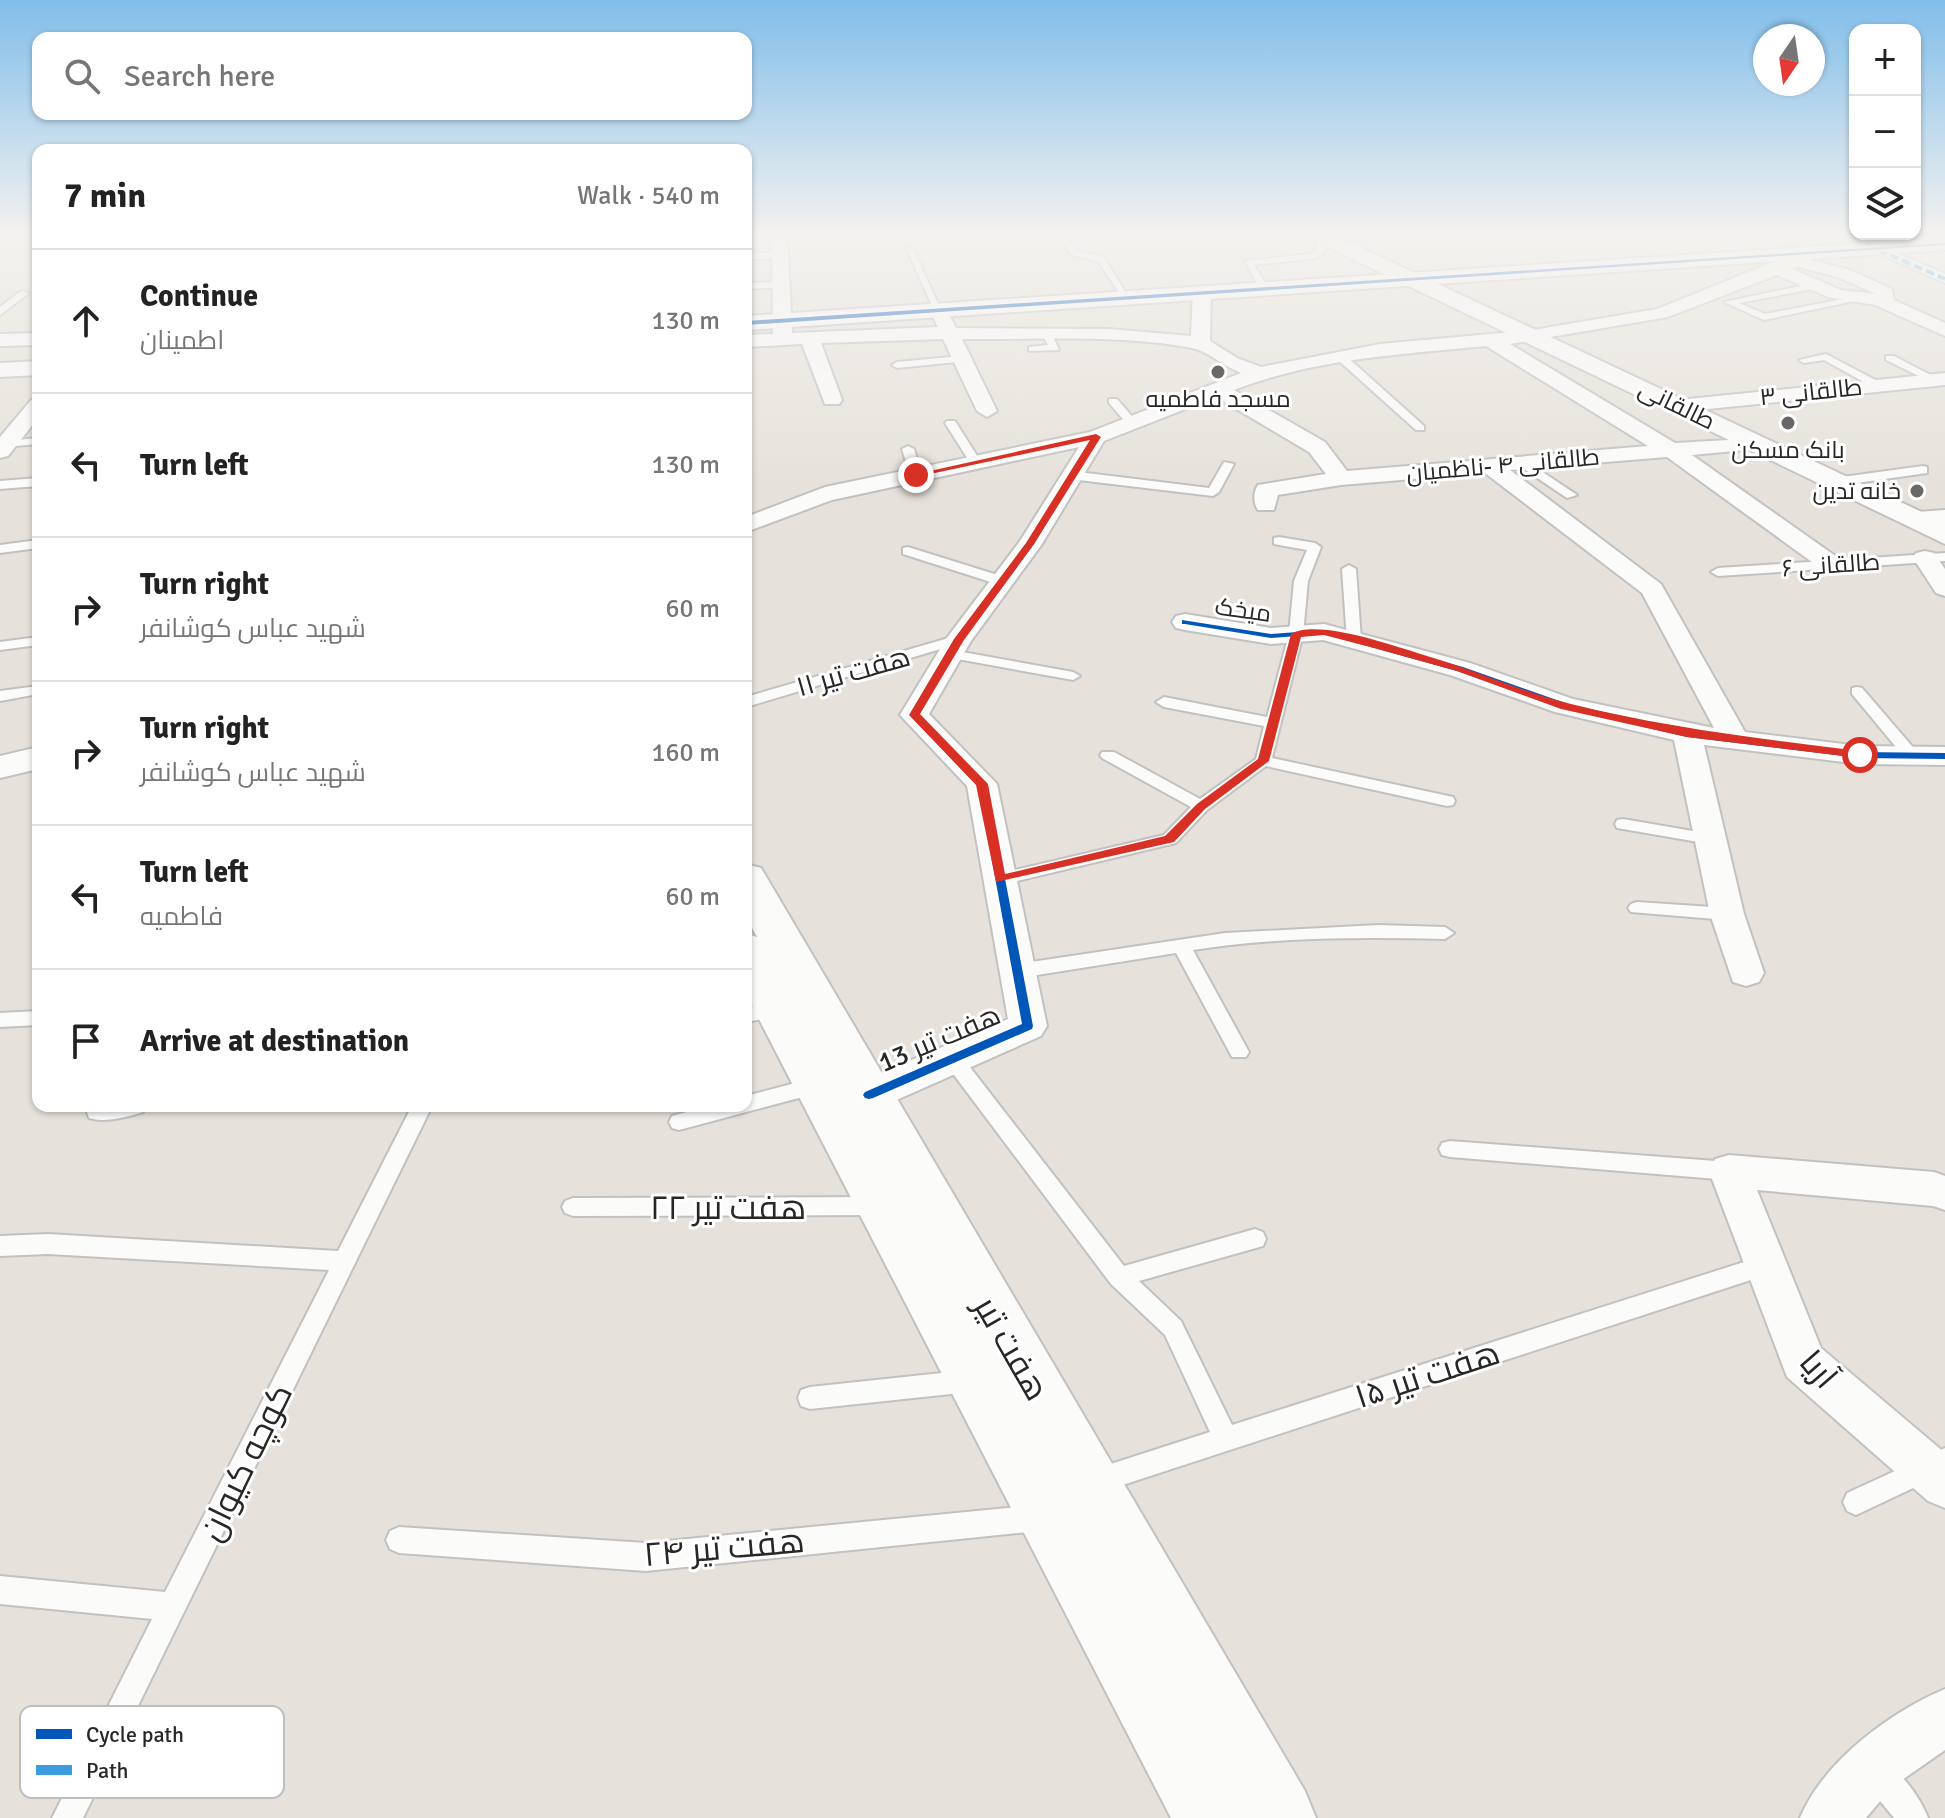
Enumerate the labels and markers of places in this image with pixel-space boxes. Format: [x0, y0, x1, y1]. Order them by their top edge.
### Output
marker: مسجد فاطمیه [1209, 363, 1227, 381]
place label: مسجد فاطمیه [1145, 384, 1291, 414]
marker: بانک مسکن [1779, 414, 1797, 432]
place label: بانک مسکن [1731, 435, 1845, 465]
place label: خانه تدین [1813, 476, 1901, 506]
marker: خانه تدین [1908, 482, 1926, 500]

